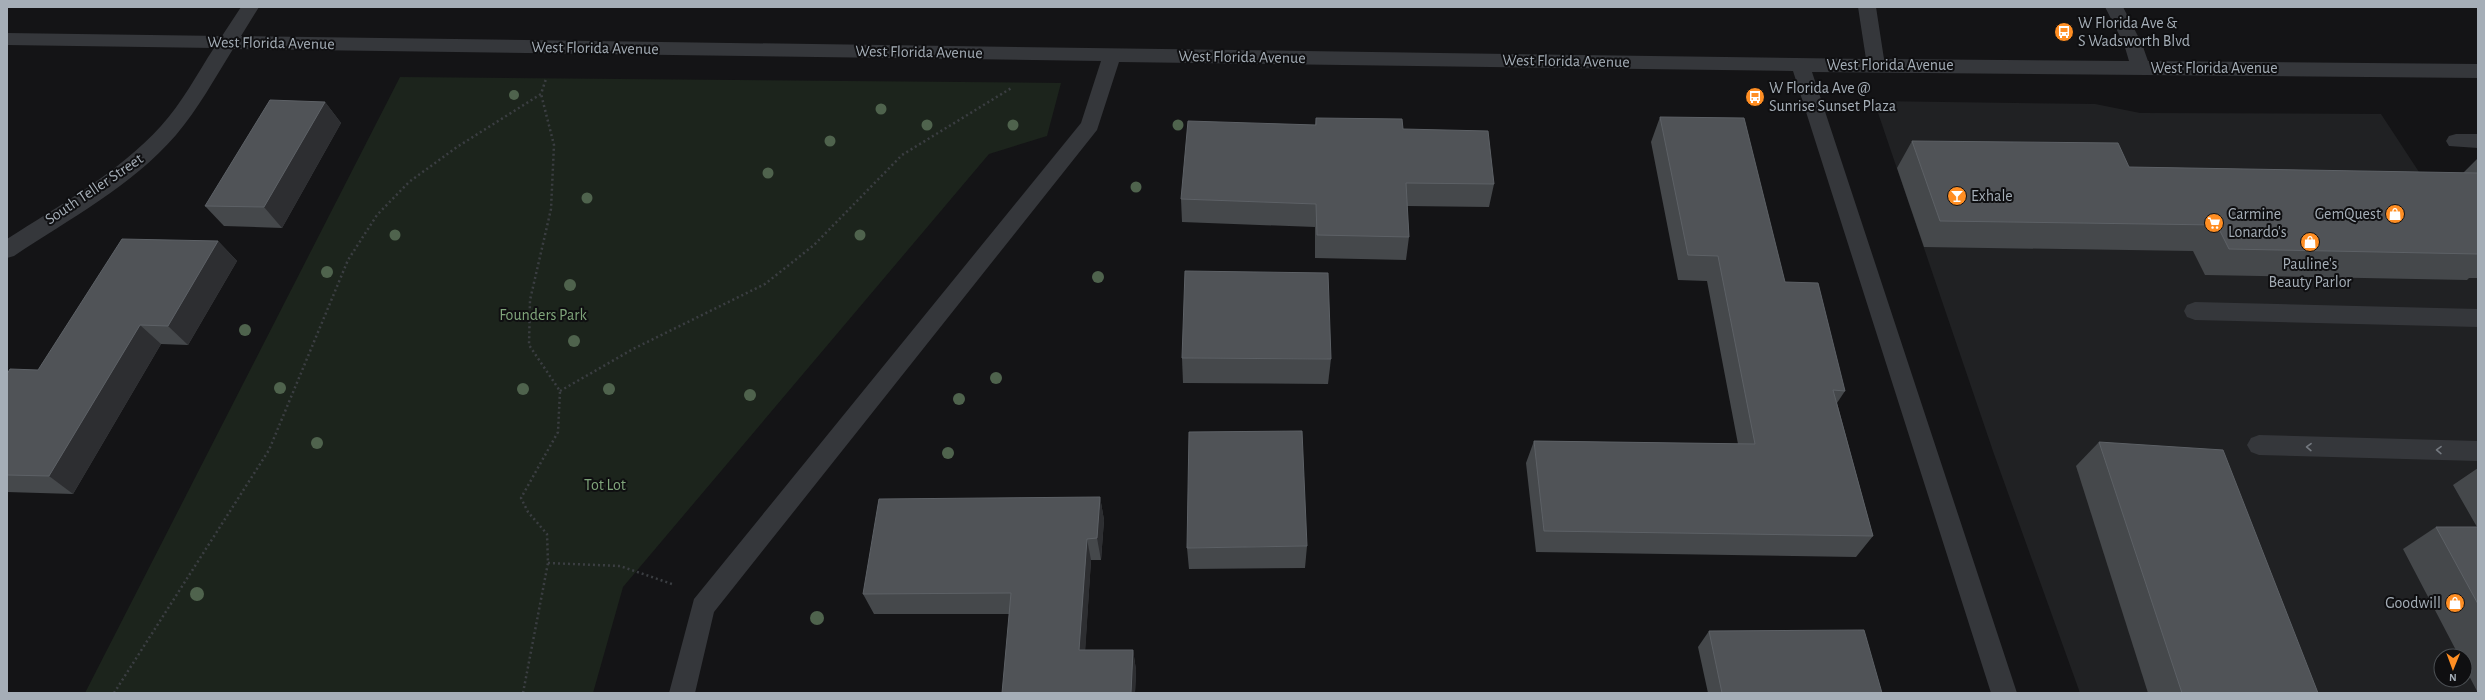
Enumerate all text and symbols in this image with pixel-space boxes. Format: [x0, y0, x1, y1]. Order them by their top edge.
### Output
place label: W Florida Ave & S Wadsworth Blvd [2078, 15, 2190, 49]
bus stop icon: W Florida Ave & S Wadsworth Blvd [2053, 21, 2075, 43]
street label: West Florida Avenue [207, 34, 335, 52]
street label: West Florida Avenue [531, 39, 659, 57]
street label: West Florida Avenue [855, 43, 983, 61]
street label: West Florida Avenue [1178, 48, 1306, 66]
street label: West Florida Avenue [1502, 52, 1630, 70]
street label: West Florida Avenue [1826, 57, 1954, 73]
street label: West Florida Avenue [2150, 60, 2278, 76]
place label: W Florida Ave @ Sunrise Sunset Plaza [1769, 80, 1896, 114]
bus stop icon: W Florida Ave @ Sunrise Sunset Plaza [1744, 86, 1766, 108]
street label: South Teller Street [42, 150, 146, 228]
bar icon: Exhale [1946, 185, 1968, 207]
place label: Exhale [1971, 188, 2013, 204]
shop icon: GemQuest [2384, 203, 2406, 225]
place label: Carmine Lonardo's [2228, 206, 2287, 240]
place label: GemQuest [2315, 206, 2381, 223]
supermarket icon: Carmine Lonardo's [2203, 212, 2225, 234]
shop icon: Pauline's Beauty Parlor [2299, 231, 2321, 253]
place label: Pauline's Beauty Parlor [2268, 256, 2352, 291]
park label: Founders Park [499, 307, 587, 323]
one-way arrow [2306, 442, 2312, 451]
one-way arrow [2436, 446, 2442, 454]
park label: Tot Lot [584, 477, 626, 493]
shop icon: Goodwill [2444, 592, 2466, 614]
place label: Goodwill [2385, 595, 2441, 611]
north arrow [2433, 648, 2473, 688]
text: N [2449, 672, 2457, 683]

